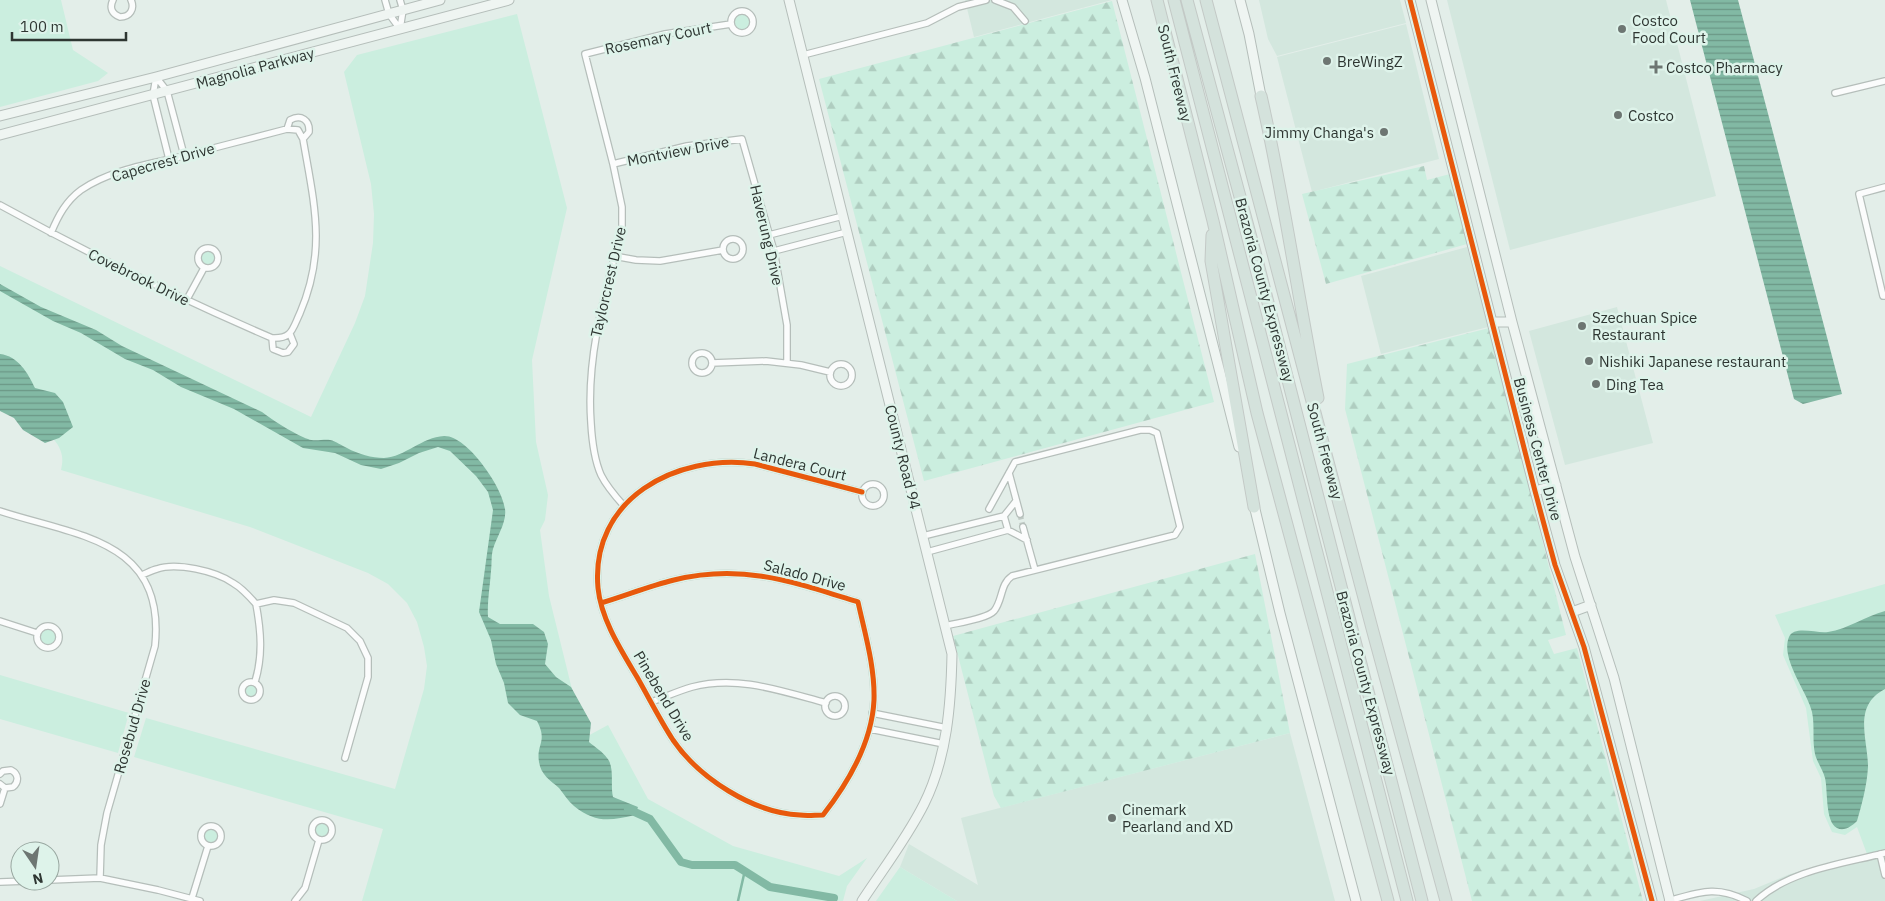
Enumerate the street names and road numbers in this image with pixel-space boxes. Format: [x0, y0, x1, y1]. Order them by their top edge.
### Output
street label: Rosemary Court [603, 17, 713, 59]
street label: South Freeway [1154, 22, 1196, 124]
street label: Magnolia Parkway [194, 43, 317, 93]
street label: Montview Drive [625, 132, 731, 170]
street label: Capecrest Drive [109, 138, 217, 186]
street label: Haverung Drive [746, 183, 788, 287]
street label: Brazoria County Expressway [1231, 196, 1299, 385]
street label: Taylorcrest Drive [586, 225, 630, 339]
street label: Covebrook Drive [85, 244, 193, 310]
street label: Business Center Drive [1510, 375, 1566, 523]
street label: South Freeway [1303, 400, 1347, 502]
street label: County Road 94 [881, 403, 925, 511]
street label: Landera Court [752, 443, 848, 485]
street label: Salado Drive [762, 555, 848, 595]
street label: Brazoria County Expressway [1332, 589, 1400, 778]
street label: Pinebend Drive [630, 647, 698, 745]
street label: Rosebud Drive [109, 676, 155, 776]

